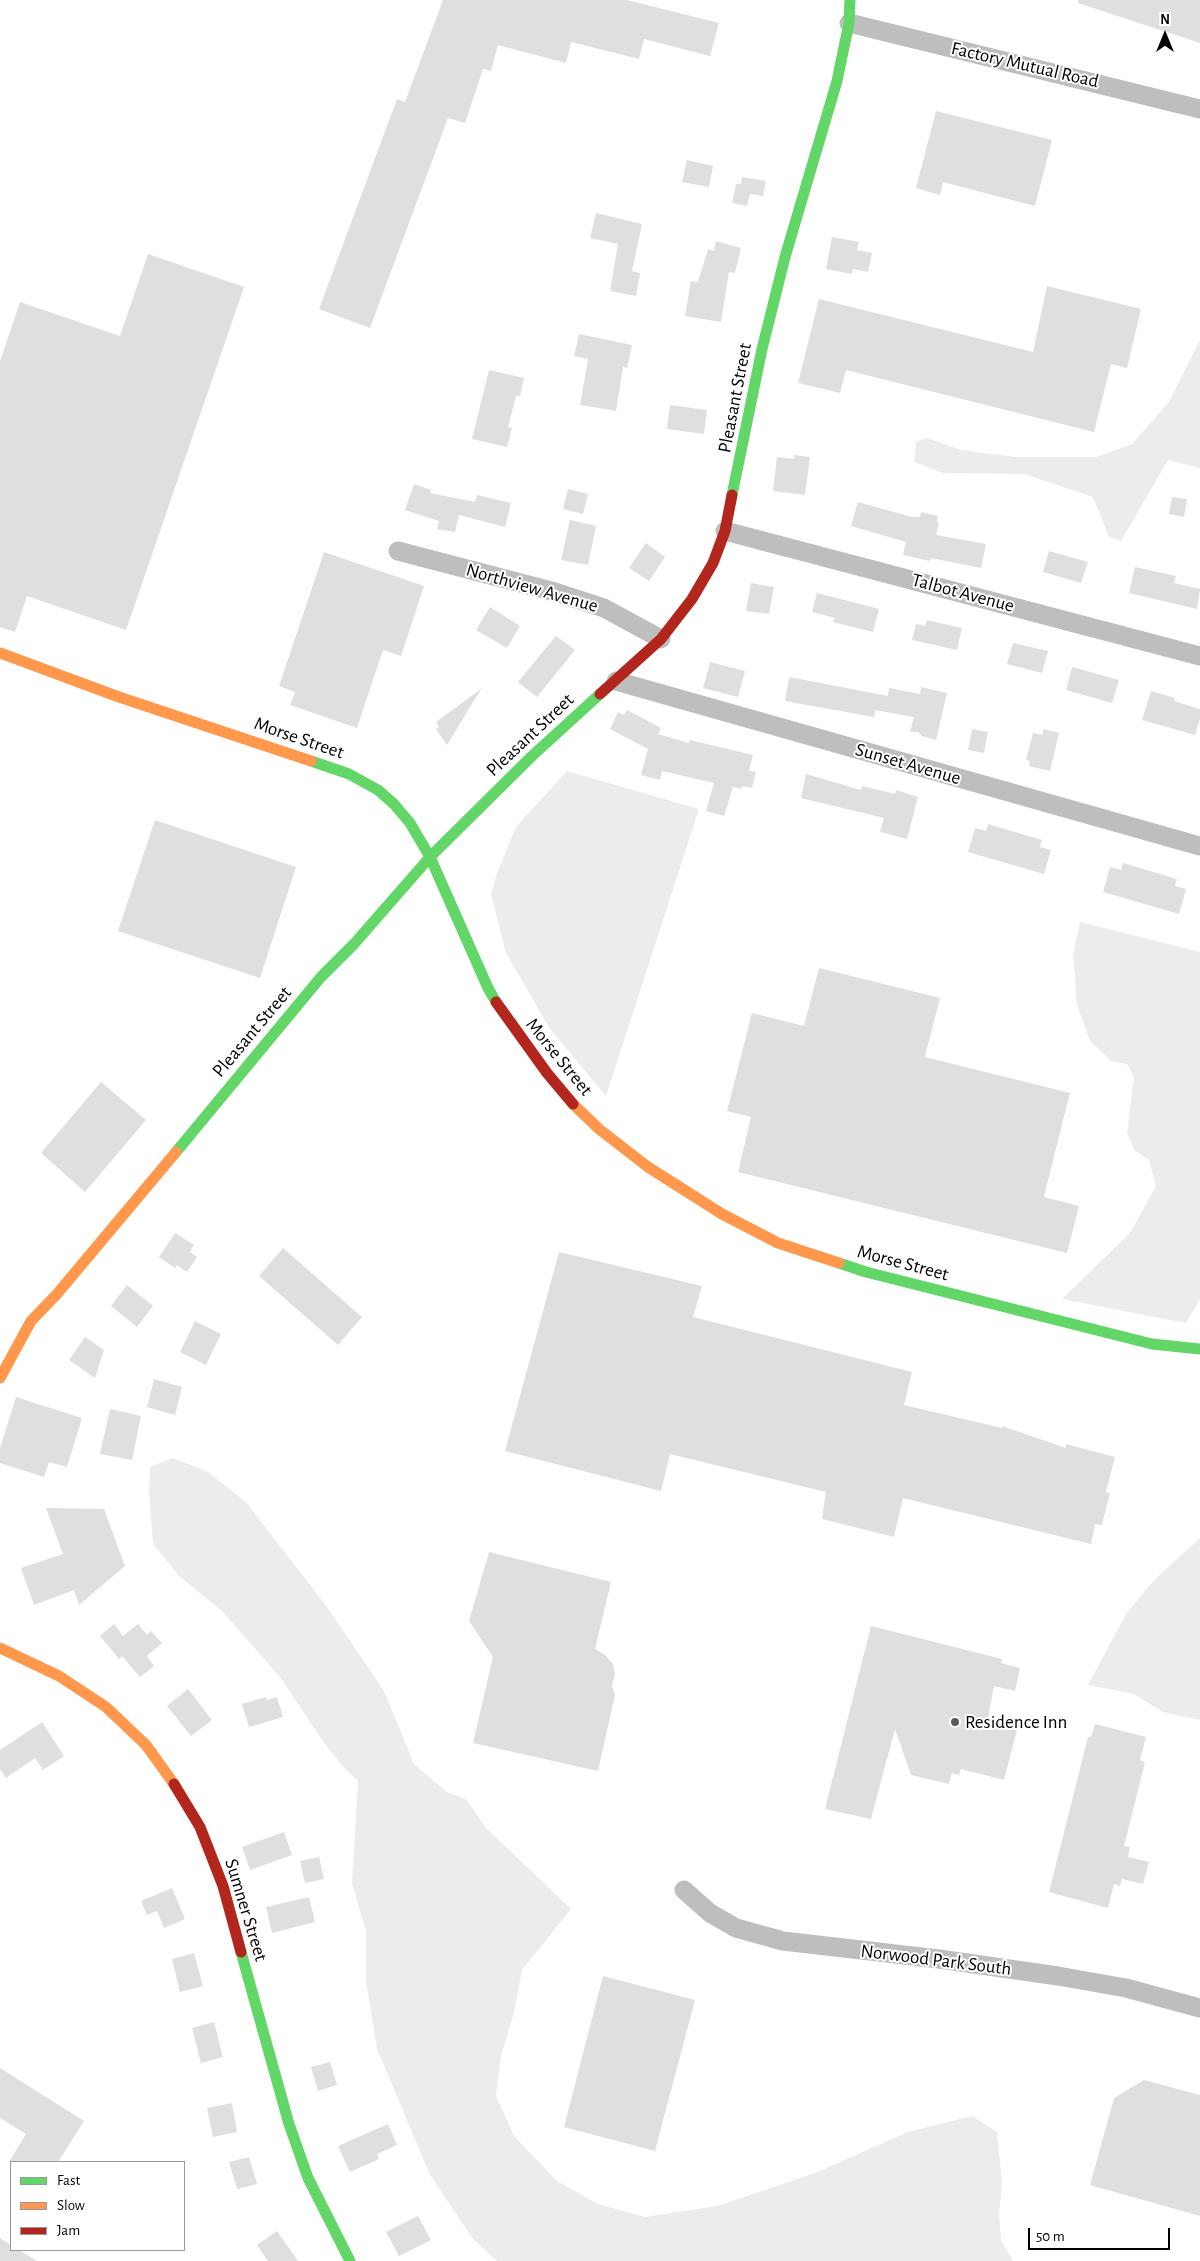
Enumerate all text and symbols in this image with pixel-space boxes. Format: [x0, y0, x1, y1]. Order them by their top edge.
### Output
north arrow [1140, 10, 1190, 60]
text: N [1160, 13, 1170, 27]
street label: Factory Mutual Road [949, 37, 1101, 93]
street label: Pleasant Street [713, 341, 757, 455]
street label: Northview Avenue [463, 558, 601, 618]
street label: Talbot Avenue [909, 568, 1017, 618]
street label: Pleasant Street [481, 689, 579, 781]
street label: Morse Street [251, 712, 347, 764]
street label: Sunset Avenue [853, 738, 963, 790]
street label: Pleasant Street [207, 982, 297, 1082]
street label: Morse Street [521, 1013, 597, 1101]
street label: Morse Street [855, 1240, 951, 1286]
place label: Residence Inn [965, 1711, 1067, 1733]
marker: Residence Inn [949, 1716, 961, 1728]
street label: Sumner Street [220, 1856, 272, 1964]
street label: Norwood Park South [859, 1939, 1013, 1981]
legend [10, 2161, 185, 2251]
text: Fast [57, 2173, 80, 2188]
text: Slow [57, 2198, 85, 2213]
scale bar [1030, 2218, 1172, 2250]
text: Jam [57, 2223, 80, 2238]
text: 50 m [1036, 2229, 1065, 2244]

